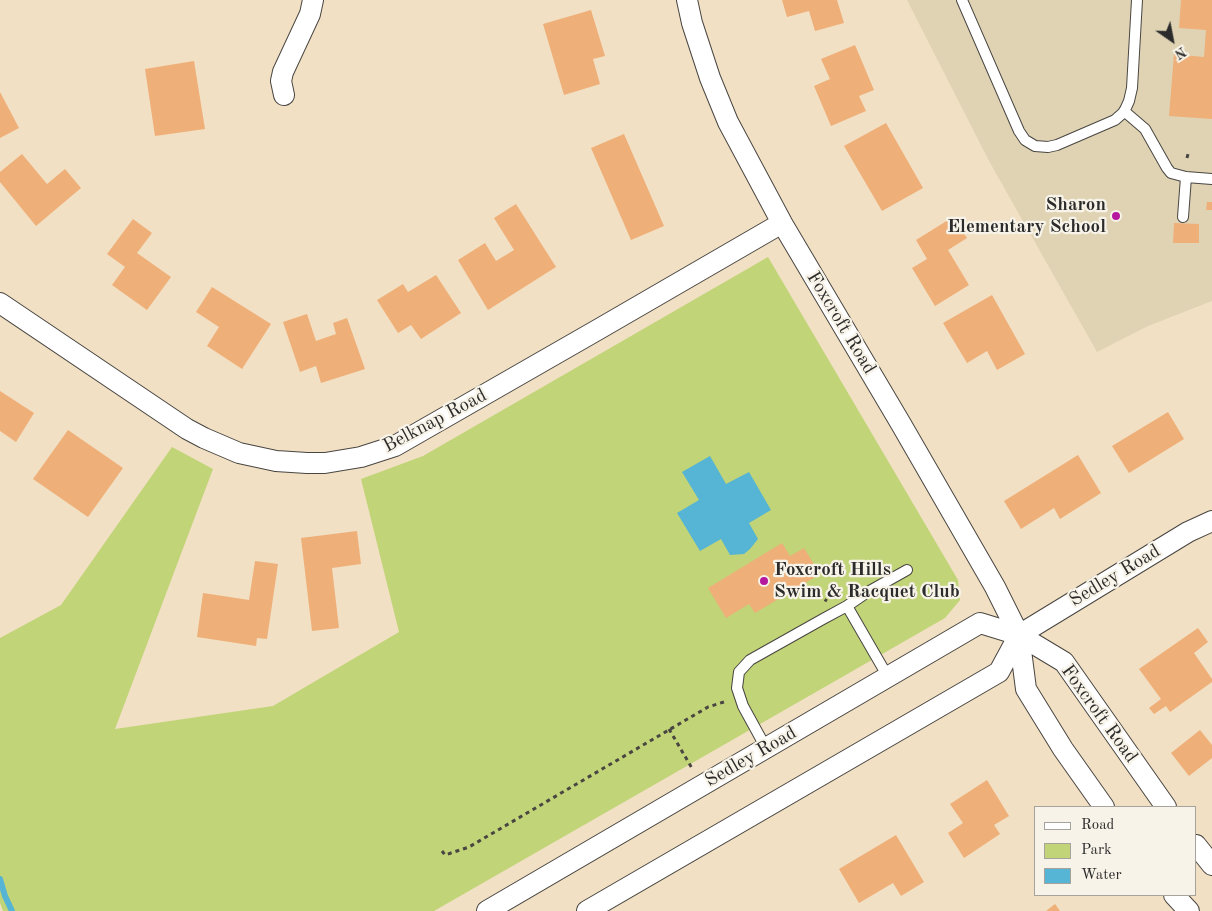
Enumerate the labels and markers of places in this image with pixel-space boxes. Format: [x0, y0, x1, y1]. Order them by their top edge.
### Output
place label: Sharon Elementary School [947, 194, 1106, 238]
marker: Sharon Elementary School [1110, 210, 1122, 222]
place label: Foxcroft Hills Swim & Racquet Club [774, 559, 960, 603]
marker: Foxcroft Hills Swim & Racquet Club [758, 575, 770, 587]

